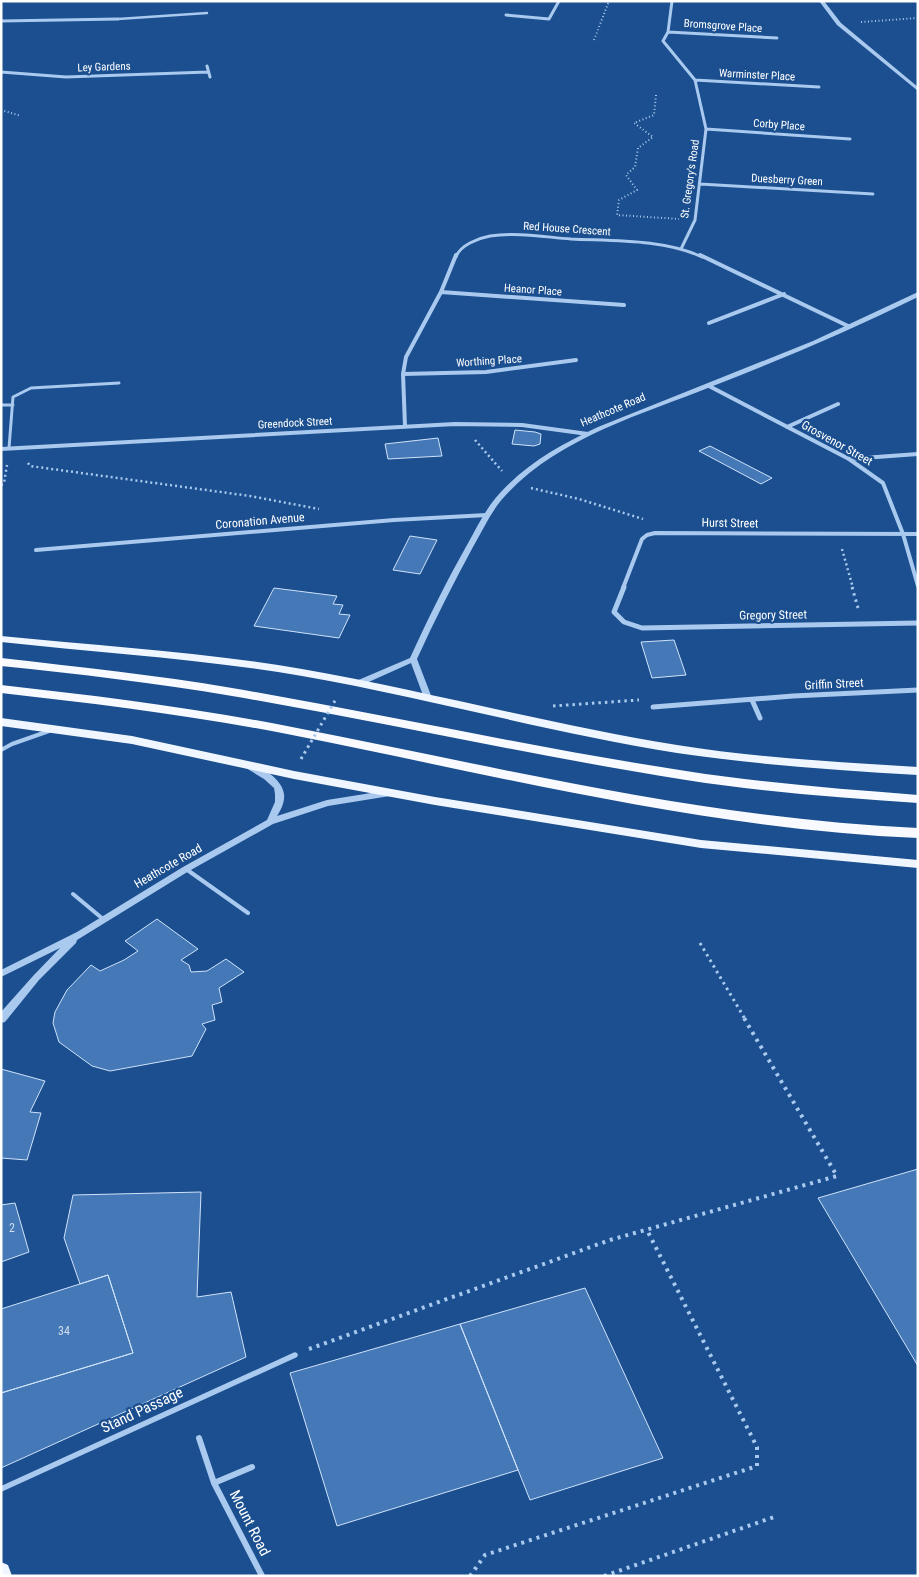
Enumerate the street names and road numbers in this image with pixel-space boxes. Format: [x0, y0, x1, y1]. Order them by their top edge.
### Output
street label: Bromsgrove Place [683, 17, 763, 35]
street label: Ley Gardens [77, 60, 131, 74]
street label: Warminster Place [719, 67, 795, 83]
street label: Corby Place [753, 117, 805, 133]
street label: St. Gregory's Road [678, 139, 702, 219]
street label: Duesberry Green [751, 172, 823, 188]
street label: Red House Crescent [523, 219, 611, 239]
street label: Heanor Place [504, 281, 562, 299]
street label: Worthing Place [456, 352, 522, 370]
street label: Heathcote Road [579, 390, 647, 430]
street label: Greendock Street [257, 415, 333, 431]
street label: Grosvenor Street [799, 418, 875, 469]
street label: Coronation Avenue [215, 510, 306, 532]
street label: Hurst Street [701, 516, 759, 531]
street label: Gregory Street [739, 607, 807, 623]
street label: Griffin Street [804, 675, 864, 693]
street label: Heathcote Road [132, 841, 204, 891]
street label: Stand Passage [98, 1383, 186, 1437]
street label: Mount Road [226, 1487, 274, 1559]

